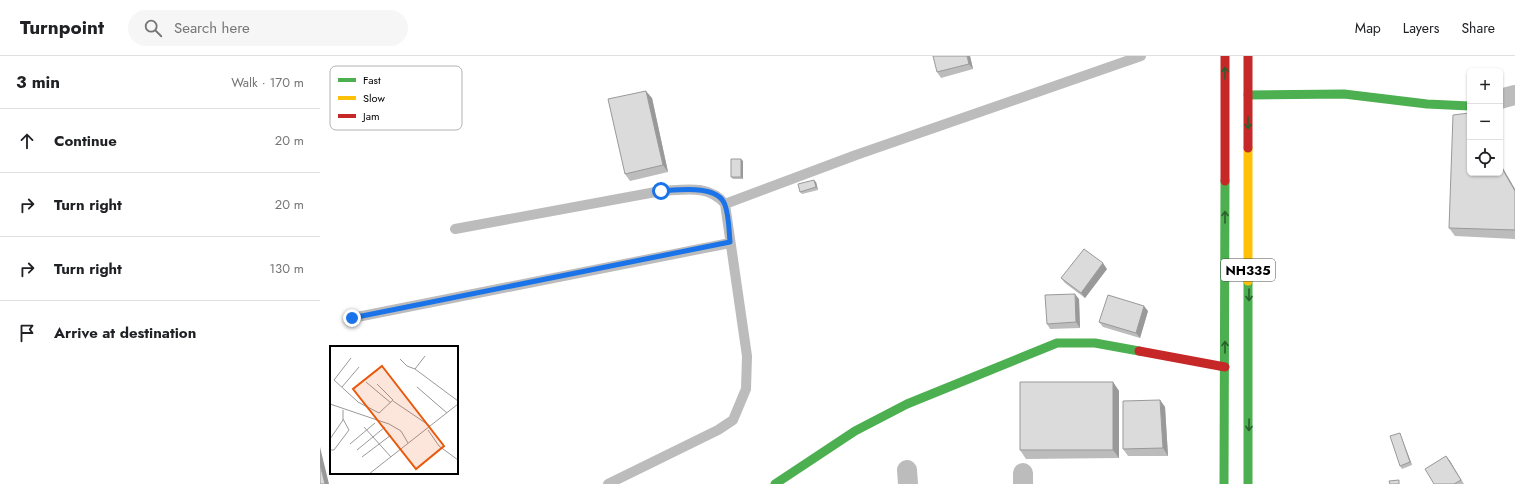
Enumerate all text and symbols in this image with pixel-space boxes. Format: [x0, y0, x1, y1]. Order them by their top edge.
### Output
search box [128, 10, 408, 46]
text: Turnpoint [20, 14, 104, 41]
icon: search [142, 17, 164, 39]
text: Search here [174, 17, 250, 39]
text: Map [1355, 18, 1381, 38]
text: Layers [1403, 18, 1439, 38]
text: Share [1461, 18, 1495, 38]
legend [330, 66, 462, 130]
one-way arrow [1221, 67, 1229, 80]
map controls [1467, 68, 1503, 176]
button: + [1467, 68, 1503, 104]
text: 3 min [16, 70, 60, 94]
text: Fast [363, 72, 381, 88]
text: Walk · 170 m [231, 73, 304, 92]
text: Slow [363, 90, 385, 106]
button: − [1467, 104, 1503, 140]
text: Jam [361, 108, 380, 124]
one-way arrow [1244, 116, 1252, 129]
icon: ahead [16, 130, 38, 152]
text: Continue [54, 130, 117, 152]
text: 20 m [275, 131, 304, 150]
button: locate [1467, 140, 1503, 176]
route start [652, 182, 670, 200]
icon: right [16, 194, 38, 216]
text: Turn right [54, 194, 122, 216]
text: 20 m [275, 195, 304, 214]
one-way arrow [1221, 211, 1229, 224]
icon: right [16, 258, 38, 280]
text: Turn right [54, 258, 122, 280]
text: 130 m [269, 259, 304, 278]
road number: NH335 [1221, 259, 1275, 281]
one-way arrow [1245, 288, 1253, 301]
route end [343, 309, 361, 327]
icon: arrive [16, 322, 38, 344]
text: Arrive at destination [54, 322, 196, 344]
one-way arrow [1221, 341, 1229, 354]
inset map [330, 346, 458, 474]
one-way arrow [1245, 418, 1253, 431]

